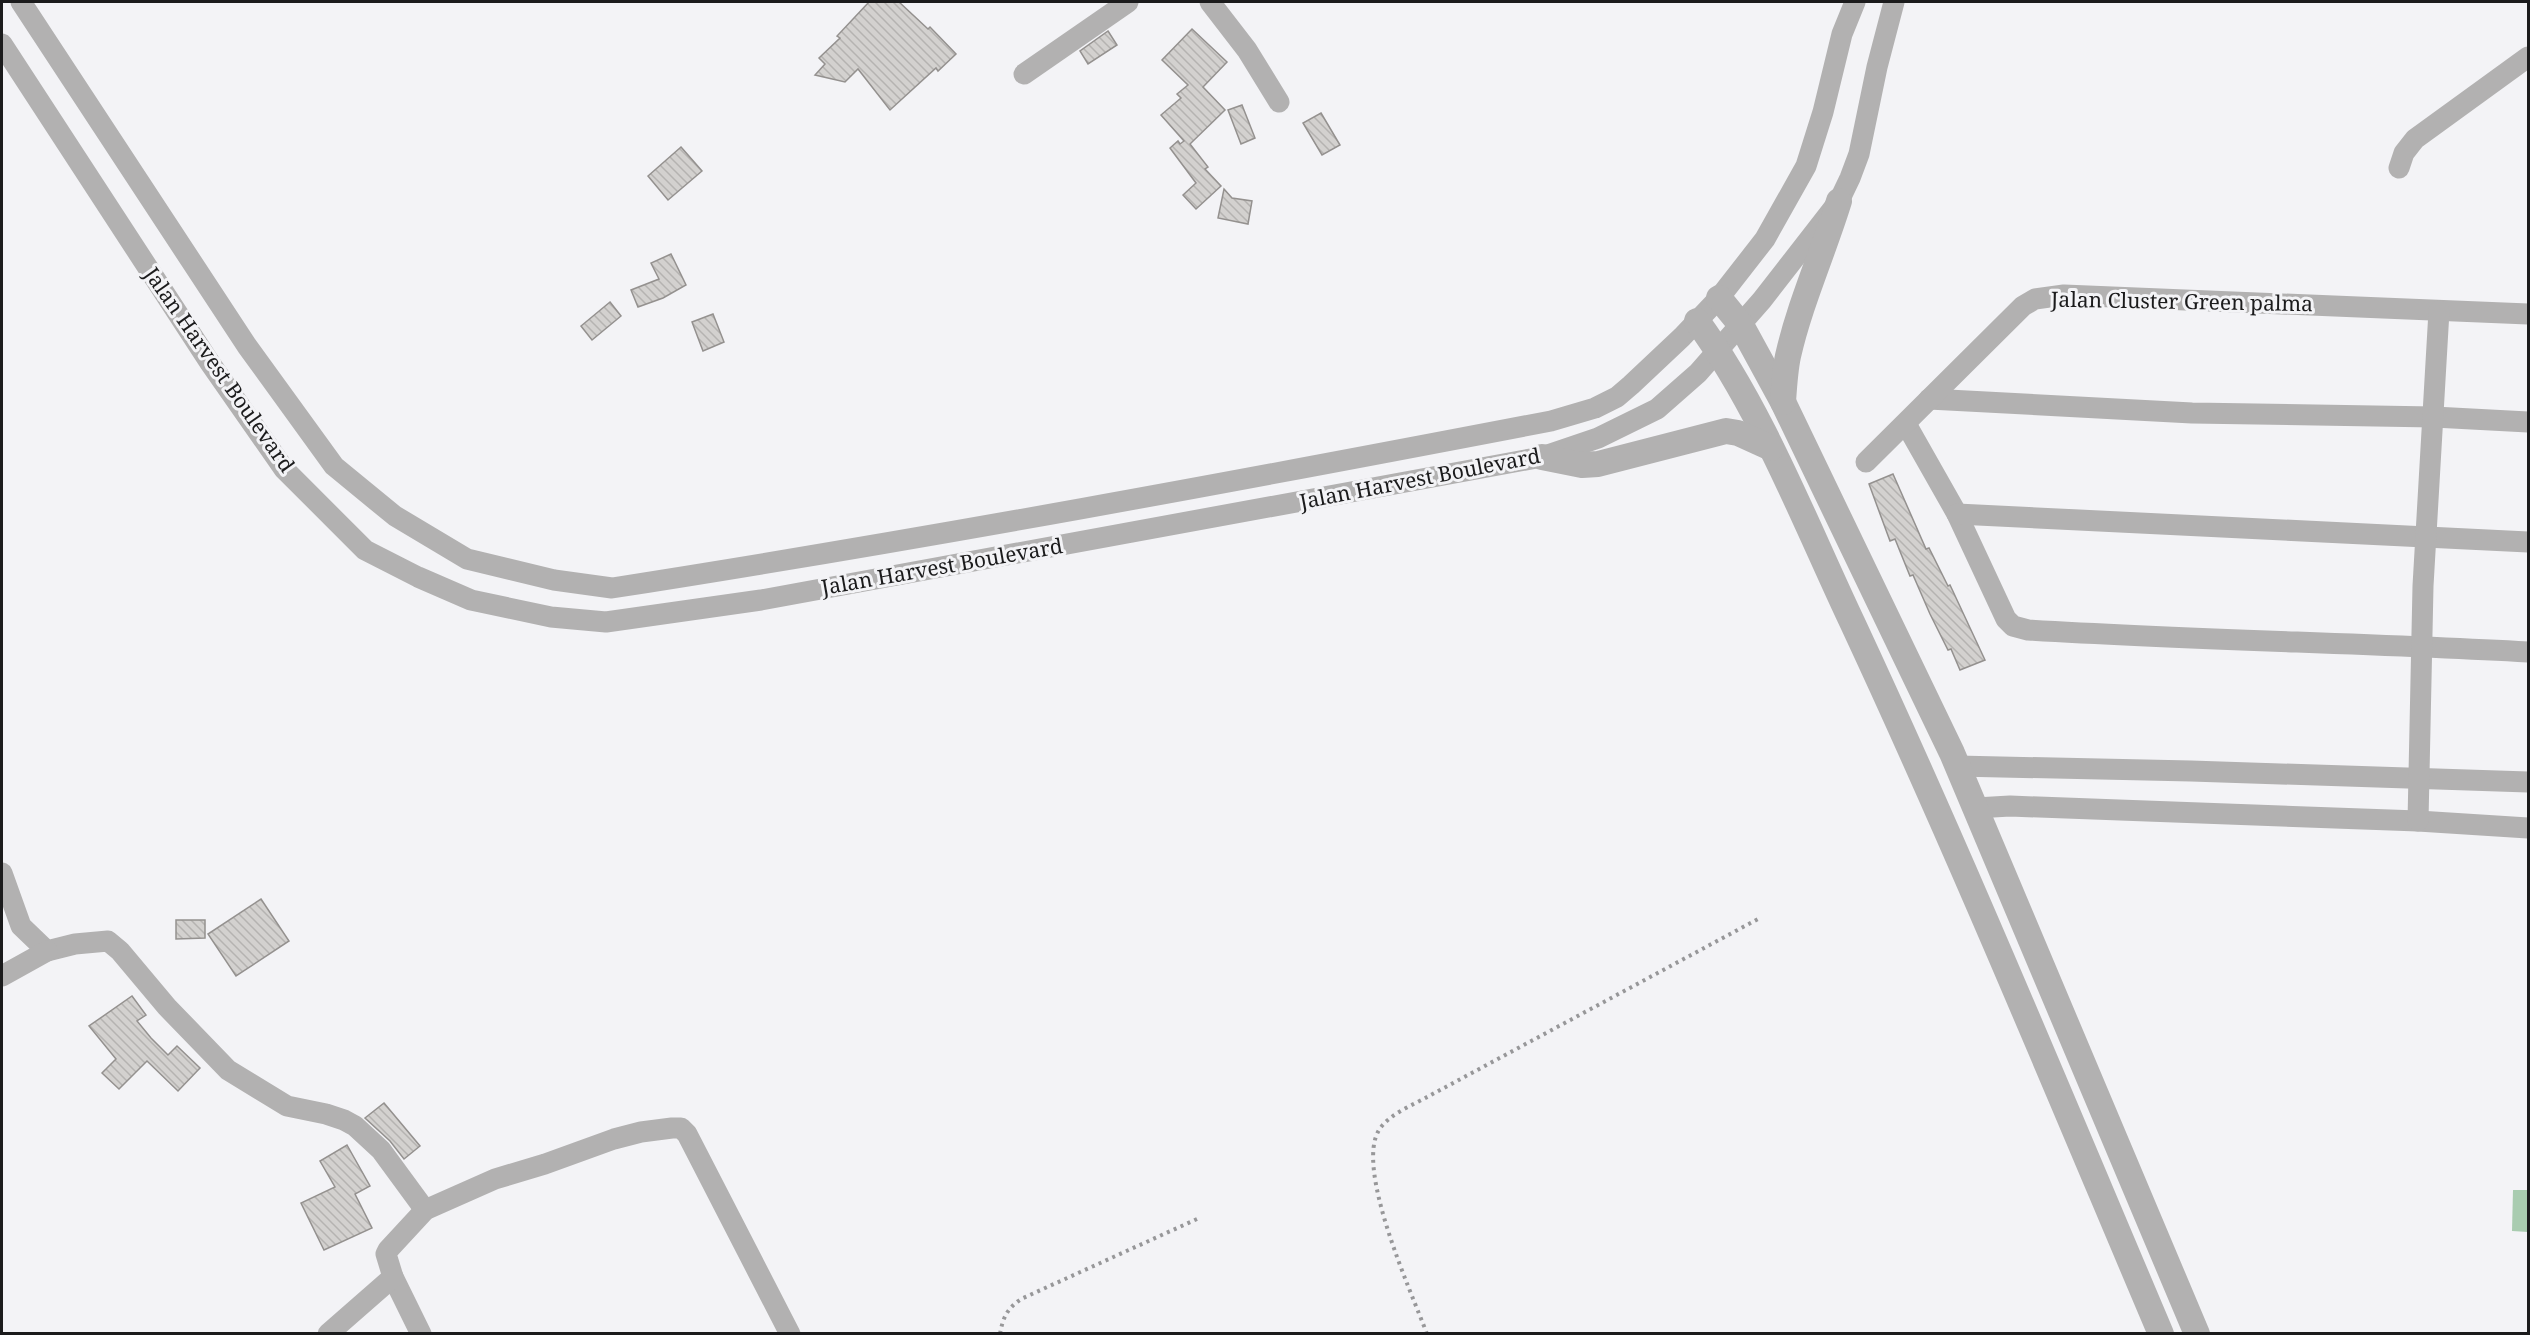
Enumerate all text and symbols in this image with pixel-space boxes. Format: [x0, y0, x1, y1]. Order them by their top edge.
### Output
street label: Jalan Harvest Boulevard [138, 260, 301, 478]
street label: Jalan Cluster Green palma [2050, 285, 2313, 317]
street label: Jalan Harvest Boulevard [1296, 441, 1543, 515]
street label: Jalan Harvest Boulevard [818, 531, 1065, 601]

